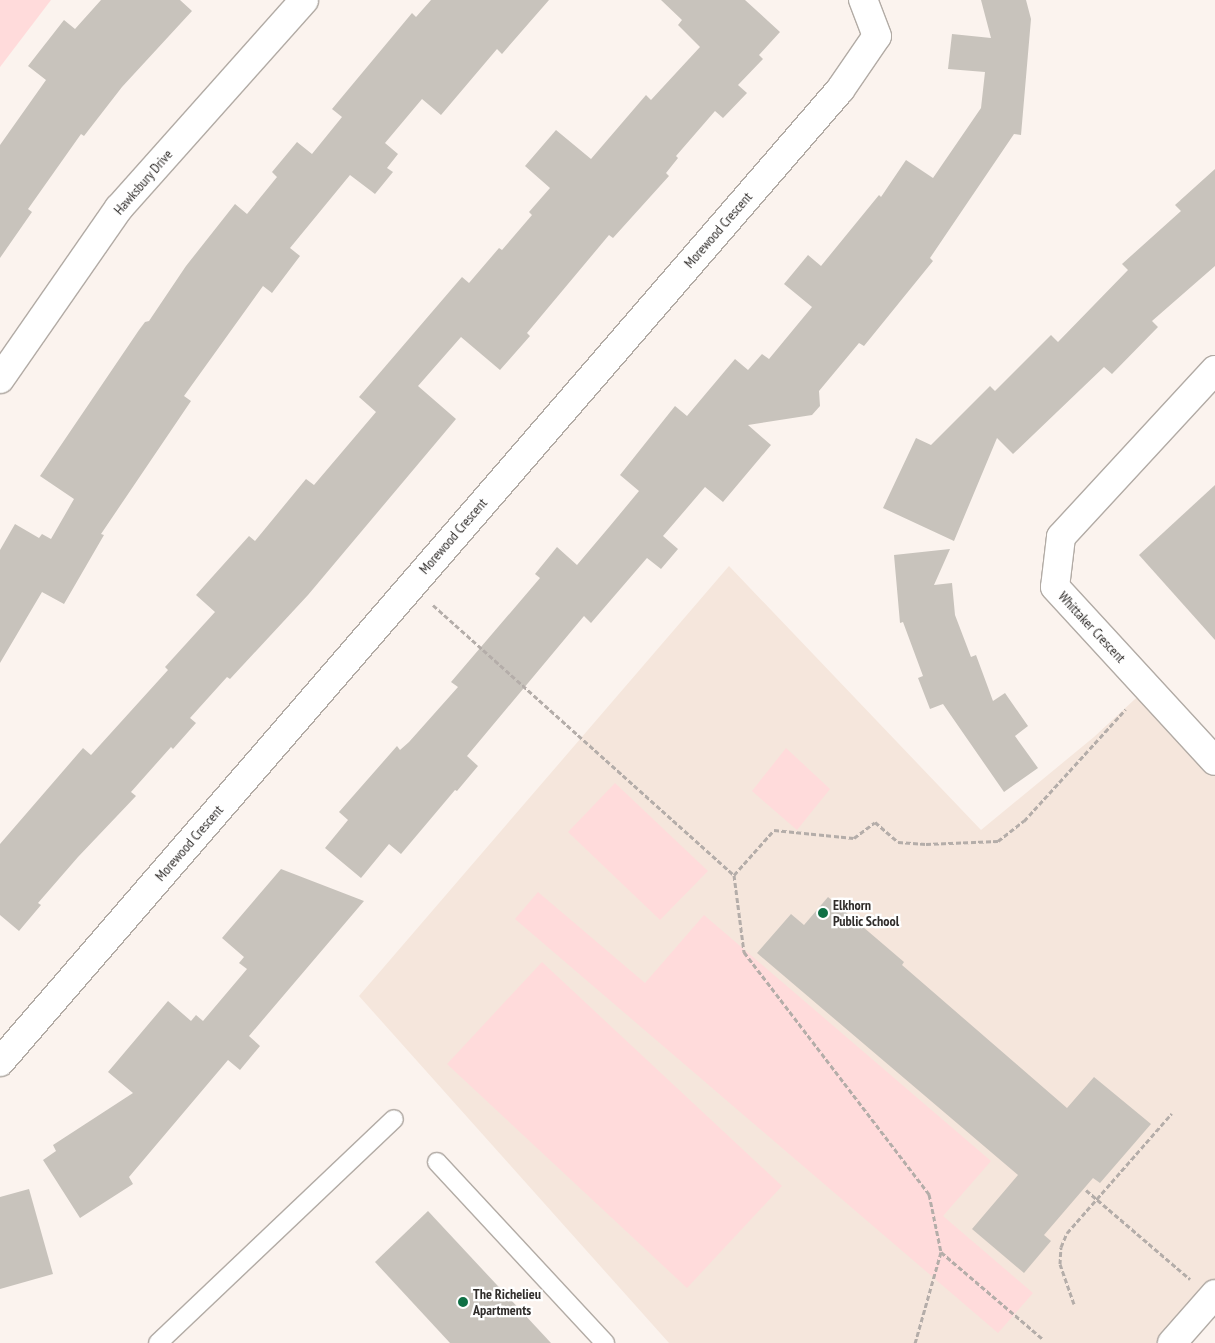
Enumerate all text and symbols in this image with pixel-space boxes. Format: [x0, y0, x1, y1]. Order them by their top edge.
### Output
street label: Hawksbury Drive [110, 146, 176, 218]
street label: Morewood Crescent [681, 189, 755, 271]
street label: Morewood Crescent [416, 495, 490, 577]
street label: Whittaker Crescent [1055, 588, 1129, 666]
street label: Morewood Crescent [152, 802, 226, 884]
place label: Elkhorn Public School [833, 897, 899, 930]
marker: Elkhorn Public School [817, 907, 829, 919]
place label: The Richelieu Apartments [473, 1286, 541, 1318]
marker: The Richelieu Apartments [457, 1296, 469, 1308]

